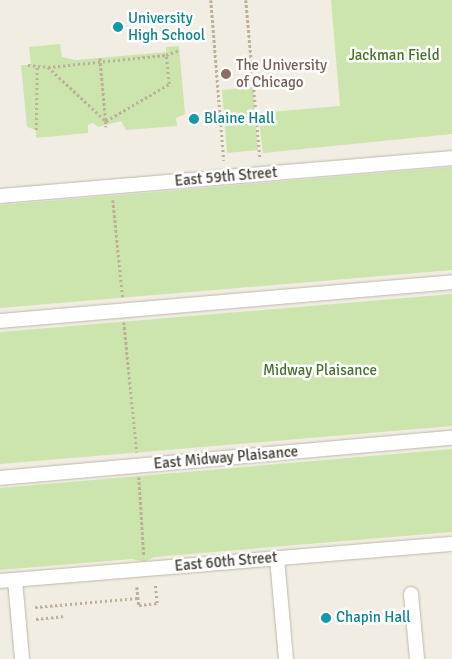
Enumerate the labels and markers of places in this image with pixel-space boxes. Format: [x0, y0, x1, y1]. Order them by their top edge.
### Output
place label: University High School [128, 9, 205, 44]
marker: University High School [112, 21, 124, 33]
place label: The University of Chicago [236, 56, 327, 91]
marker: The University of Chicago [220, 68, 232, 80]
place label: Blaine Hall [204, 110, 275, 128]
marker: Blaine Hall [188, 113, 200, 125]
place label: Chapin Hall [336, 609, 411, 627]
marker: Chapin Hall [320, 612, 332, 624]

